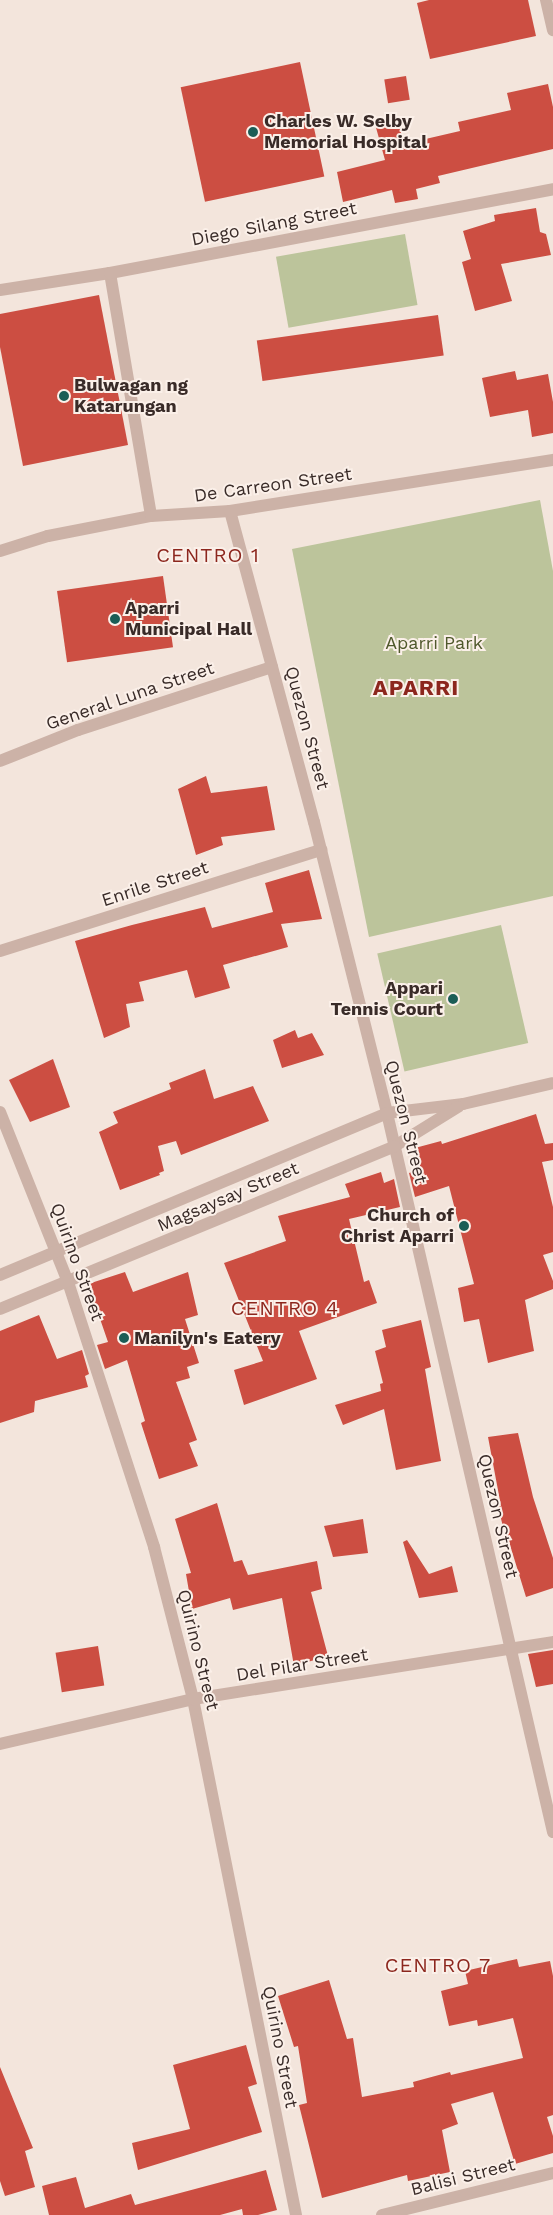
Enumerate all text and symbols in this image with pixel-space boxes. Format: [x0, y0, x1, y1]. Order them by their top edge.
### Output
place label: Charles W. Selby Memorial Hospital [264, 111, 427, 154]
marker: Charles W. Selby Memorial Hospital [246, 125, 260, 139]
street label: Diego Silang Street [190, 197, 358, 251]
place label: Bulwagan ng Katarungan [74, 375, 188, 418]
marker: Bulwagan ng Katarungan [58, 390, 70, 402]
street label: De Carreon Street [193, 463, 353, 507]
district label: CENTRO 1 [155, 543, 261, 567]
place label: Aparri Municipal Hall [125, 598, 252, 640]
marker: Aparri Municipal Hall [109, 613, 121, 625]
park label: Aparri Park [385, 632, 483, 654]
street label: General Luna Street [43, 657, 217, 735]
street label: Quezon Street [280, 664, 334, 792]
district label: APARRI [372, 675, 460, 701]
street label: Enrile Street [99, 857, 211, 911]
place label: Appari Tennis Court [331, 978, 443, 1021]
marker: Appari Tennis Court [447, 993, 459, 1005]
street label: Quezon Street [380, 1058, 432, 1186]
street label: Magsaysay Street [154, 1157, 302, 1237]
street label: Quirino Street [46, 1200, 108, 1324]
place label: Church of Christ Aparri [340, 1205, 454, 1248]
marker: Church of Christ Aparri [458, 1220, 470, 1232]
district label: CENTRO 4 [230, 1296, 340, 1320]
place label: Manilyn's Eatery [134, 1327, 281, 1349]
marker: Manilyn's Eatery [118, 1332, 130, 1344]
street label: Quezon Street [473, 1452, 523, 1580]
street label: Quirino Street [173, 1587, 223, 1713]
street label: Del Pilar Street [234, 1644, 370, 1686]
district label: CENTRO 7 [383, 1953, 493, 1977]
street label: Quirino Street [258, 1984, 302, 2110]
street label: Balisi Street [409, 2154, 517, 2200]

